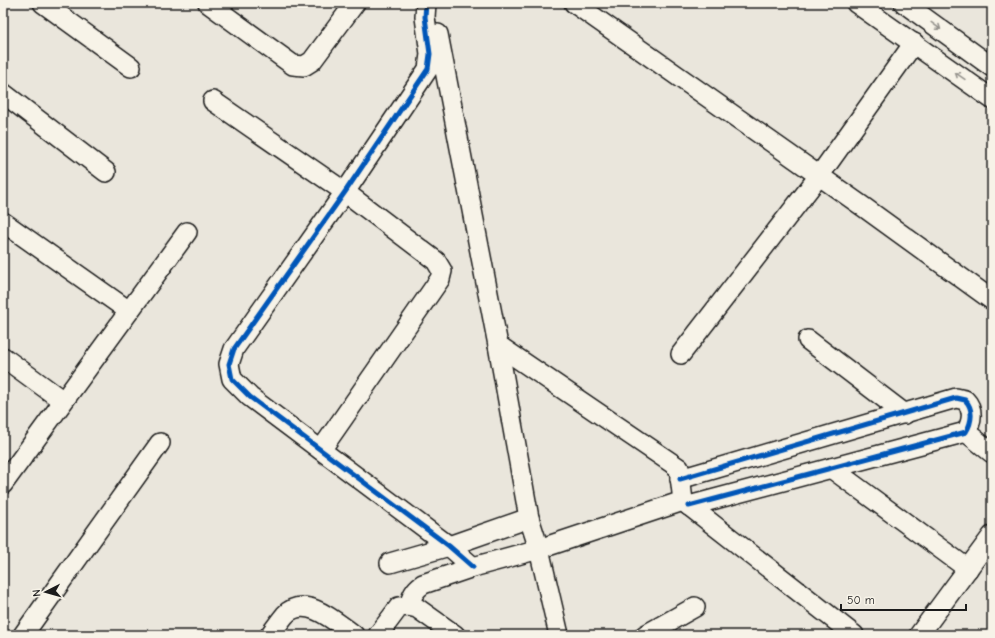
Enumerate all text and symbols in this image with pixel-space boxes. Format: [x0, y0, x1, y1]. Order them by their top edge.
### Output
one-way arrow [930, 22, 941, 30]
one-way arrow [955, 72, 966, 80]
north arrow [26, 572, 66, 612]
scale bar [841, 586, 966, 612]
text: N [30, 589, 43, 597]
text: 50 m [847, 593, 875, 607]

